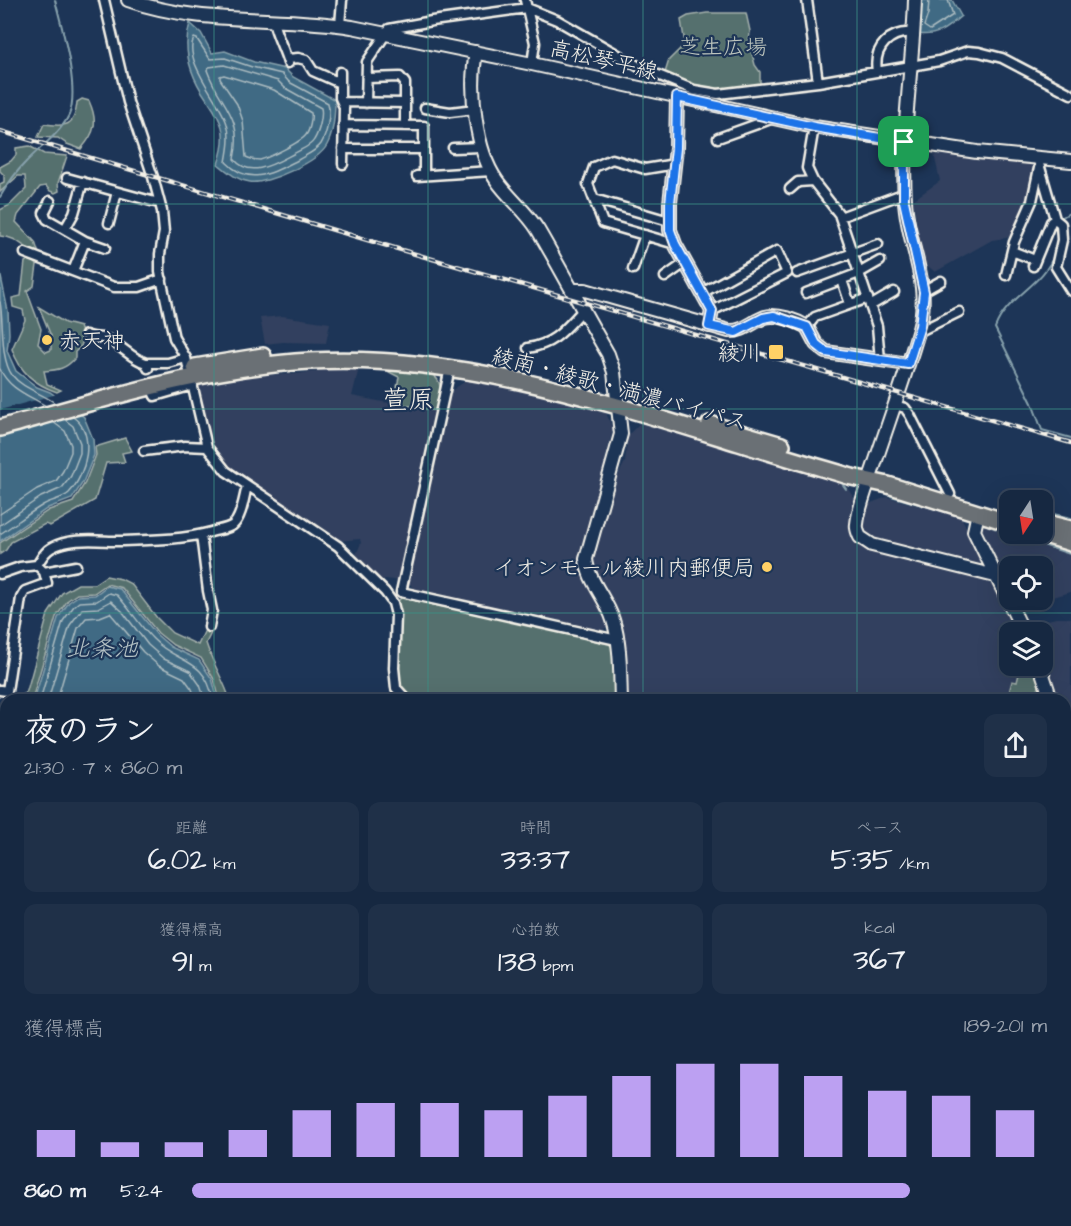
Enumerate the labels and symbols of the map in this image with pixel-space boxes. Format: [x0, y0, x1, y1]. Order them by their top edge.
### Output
park label: 芝生広場 [679, 32, 767, 63]
street label: 高松琴平線 [547, 33, 661, 88]
pin [878, 116, 929, 167]
place label: 赤天神 [59, 326, 125, 357]
marker: 赤天神 [40, 333, 54, 347]
place label: 綾川 [718, 338, 762, 369]
street label: 綾南・綾歌・満濃バイパス [488, 340, 751, 439]
marker: 綾川 [767, 343, 785, 361]
district label: 萱原 [382, 382, 434, 418]
north arrow [999, 490, 1053, 544]
place label: イオンモール綾川内郵便局 [493, 553, 755, 584]
marker: イオンモール綾川内郵便局 [760, 560, 774, 574]
water label: 北条池 [66, 632, 139, 666]

